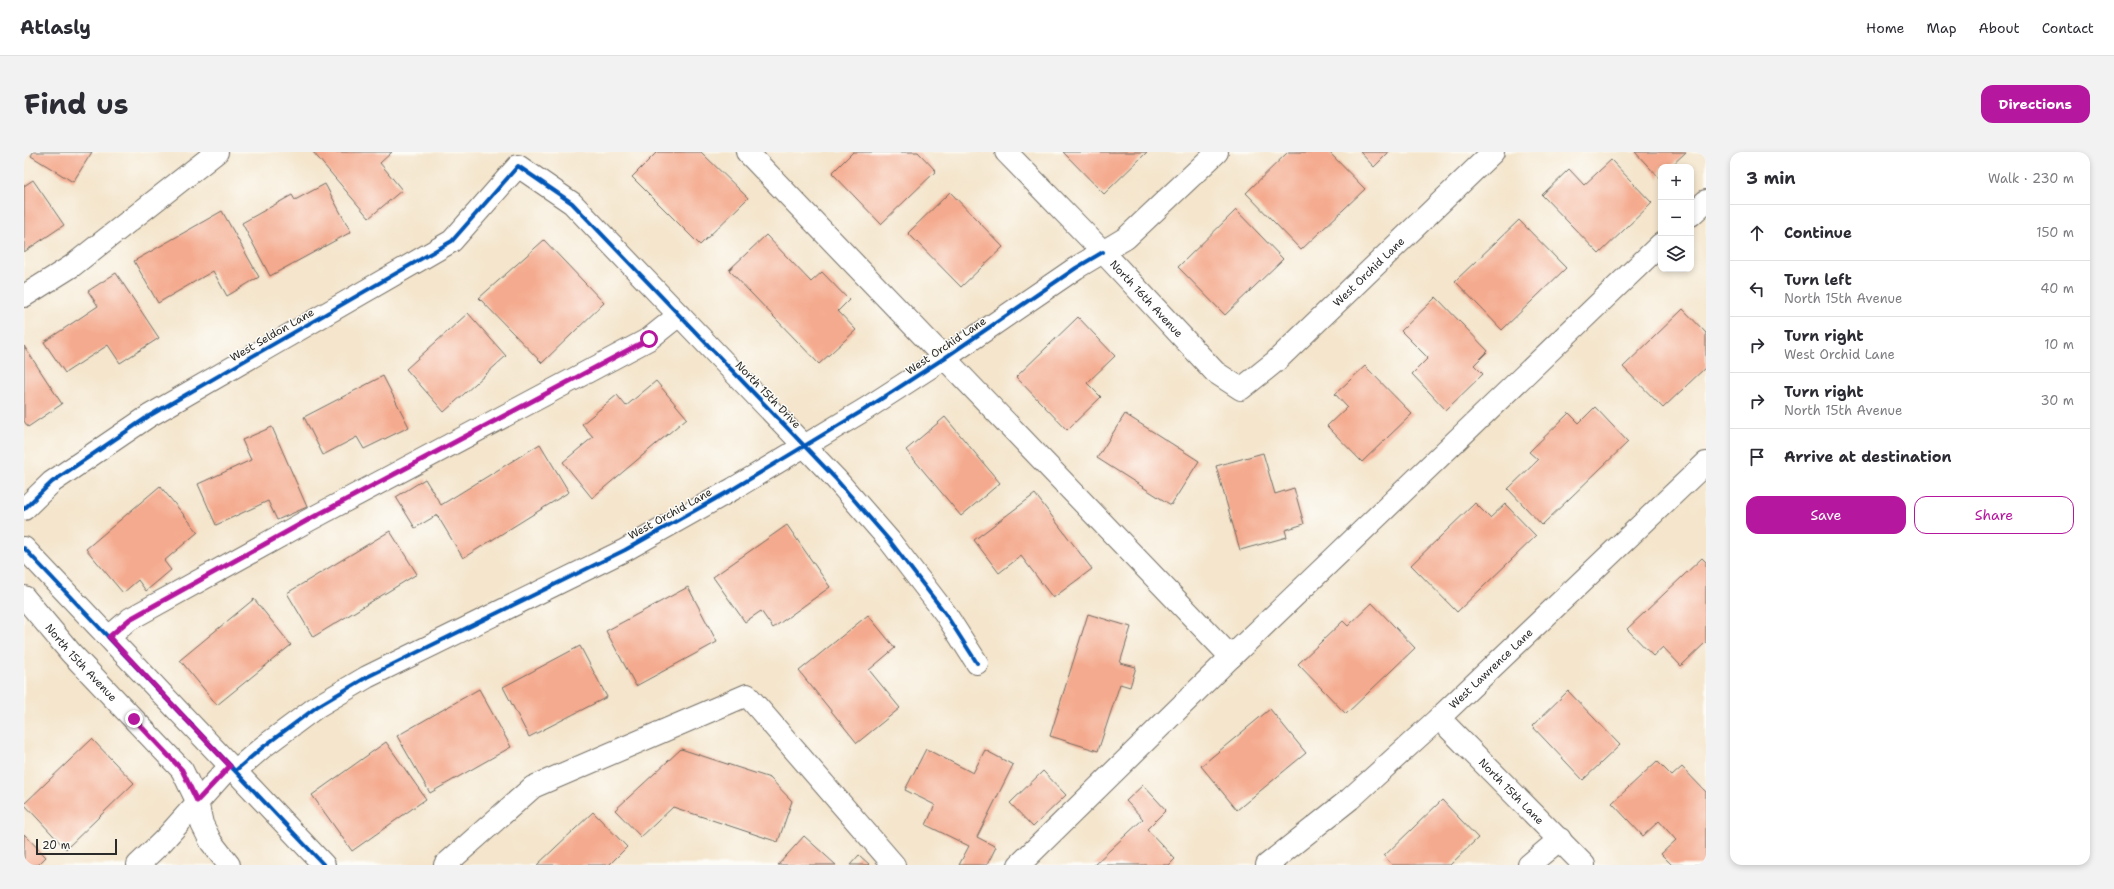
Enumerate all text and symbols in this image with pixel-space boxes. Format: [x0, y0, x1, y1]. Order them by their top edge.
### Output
text: Atlasly [20, 15, 91, 40]
text: Home [1866, 19, 1905, 37]
text: Map [1927, 19, 1957, 37]
text: About [1979, 19, 2020, 37]
text: Contact [2042, 19, 2094, 37]
text: Find us [24, 85, 129, 123]
button: Directions [1981, 85, 2090, 123]
map controls [1658, 164, 1694, 272]
button: + [1658, 164, 1694, 200]
text: 3 min [1746, 167, 1796, 189]
text: Walk · 230 m [1988, 170, 2074, 187]
button: − [1658, 200, 1694, 236]
icon: ahead [1746, 222, 1768, 244]
text: Continue [1784, 223, 1852, 243]
text: 150 m [2036, 224, 2074, 241]
street label: West Orchid Lane [1330, 234, 1408, 310]
button: layers [1658, 236, 1694, 272]
street label: North 16th Avenue [1107, 257, 1186, 341]
text: Turn left [1784, 270, 1852, 290]
icon: left [1746, 278, 1768, 300]
text: 40 m [2040, 280, 2074, 297]
text: North 15th Avenue [1784, 290, 1902, 307]
street label: West Seldon Lane [227, 305, 317, 365]
street label: West Orchid Lane [903, 314, 989, 378]
text: Turn right [1784, 326, 1864, 346]
route start [640, 330, 658, 348]
icon: right [1746, 334, 1768, 356]
text: 10 m [2044, 336, 2074, 353]
text: West Orchid Lane [1784, 346, 1895, 363]
street label: North 15th Drive [732, 358, 804, 432]
text: Turn right [1784, 382, 1864, 402]
icon: right [1746, 390, 1768, 412]
text: 30 m [2040, 392, 2074, 409]
text: North 15th Avenue [1784, 402, 1902, 419]
icon: arrive [1746, 446, 1768, 468]
text: Arrive at destination [1784, 447, 1952, 467]
street label: West Orchid Lane [625, 485, 715, 543]
button: Save [1746, 496, 1906, 534]
button: Share [1914, 496, 2074, 534]
street label: North 15th Avenue [42, 620, 121, 705]
street label: West Lawrence Lane [1446, 625, 1536, 712]
route end [125, 710, 143, 728]
street label: North 15th Lane [1475, 755, 1547, 828]
scale bar [36, 837, 117, 856]
text: 20 m [42, 838, 70, 853]

